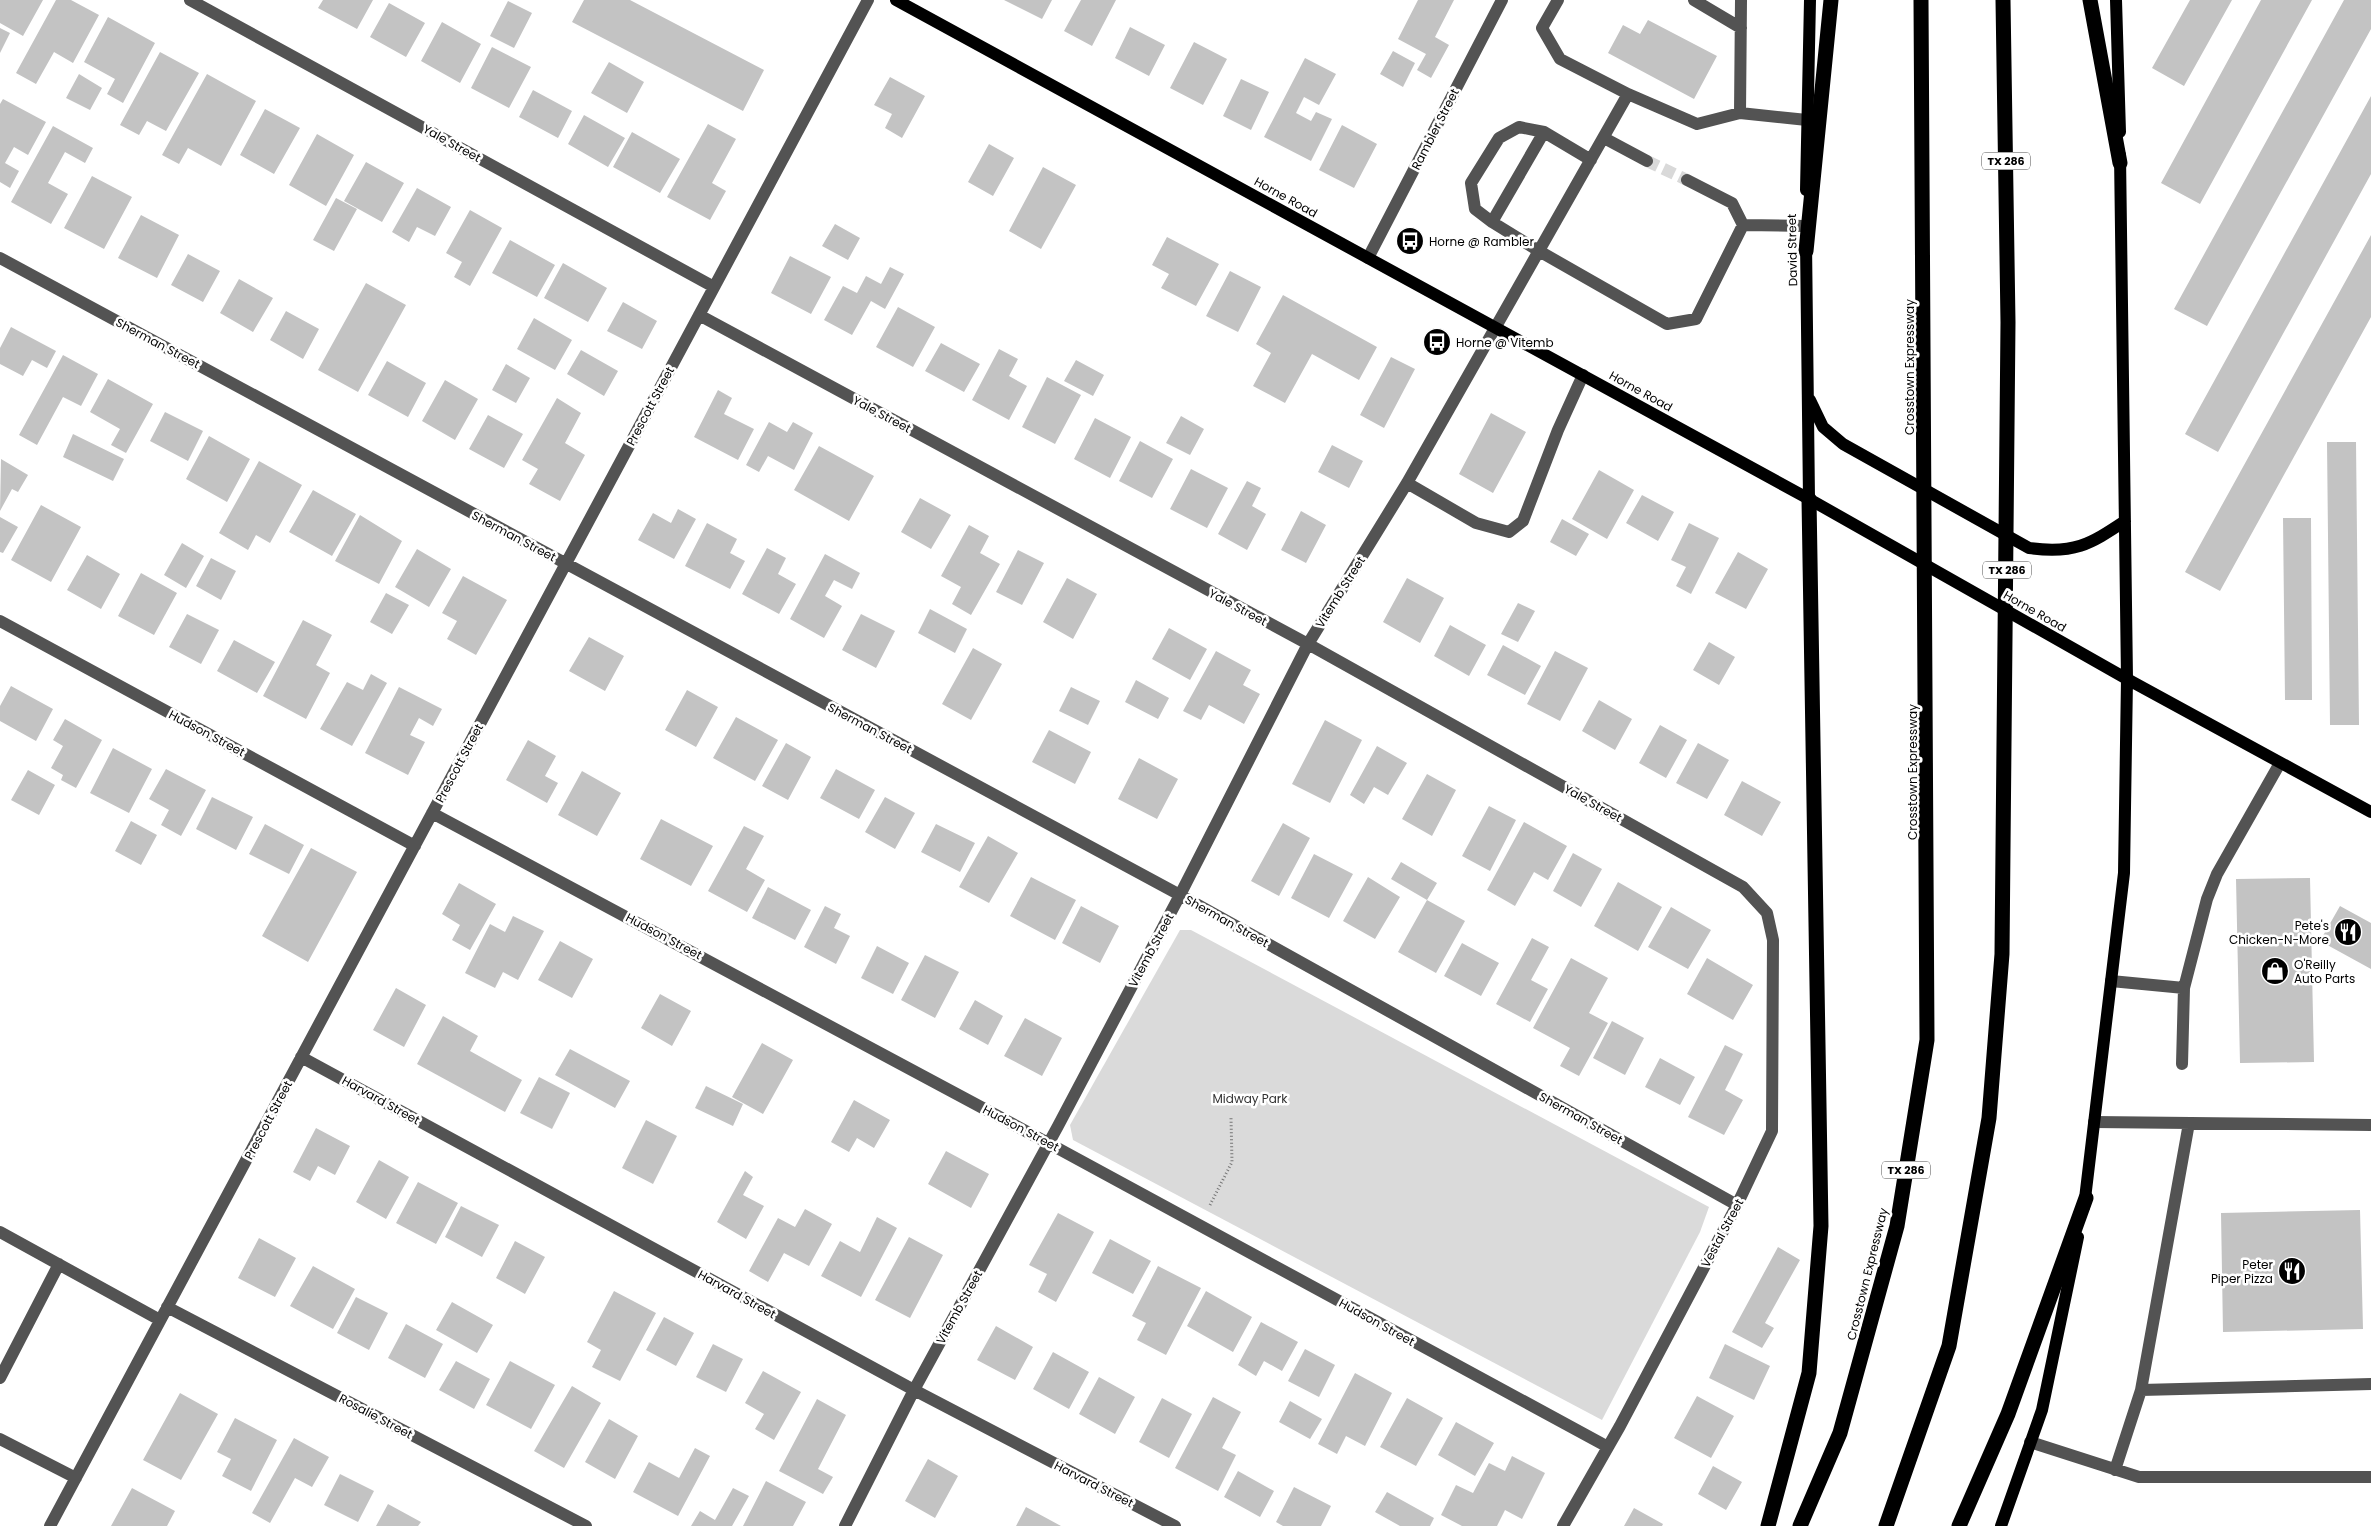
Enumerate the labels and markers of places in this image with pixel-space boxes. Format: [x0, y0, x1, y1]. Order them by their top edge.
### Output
bus stop icon: Horne @ Rambler [1395, 226, 1425, 256]
place label: Horne @ Rambler [1429, 233, 1534, 250]
bus stop icon: Horne @ Vitemb [1422, 327, 1452, 357]
place label: Horne @ Vitemb [1456, 334, 1554, 351]
place label: Pete's Chicken-N-More [2229, 917, 2329, 948]
restaurant icon: Pete's Chicken-N-More [2333, 917, 2363, 947]
shop icon: O'Reilly Auto Parts [2260, 956, 2290, 986]
place label: O'Reilly Auto Parts [2294, 956, 2355, 987]
place label: Peter Piper Pizza [2211, 1256, 2274, 1287]
restaurant icon: Peter Piper Pizza [2277, 1256, 2307, 1286]

